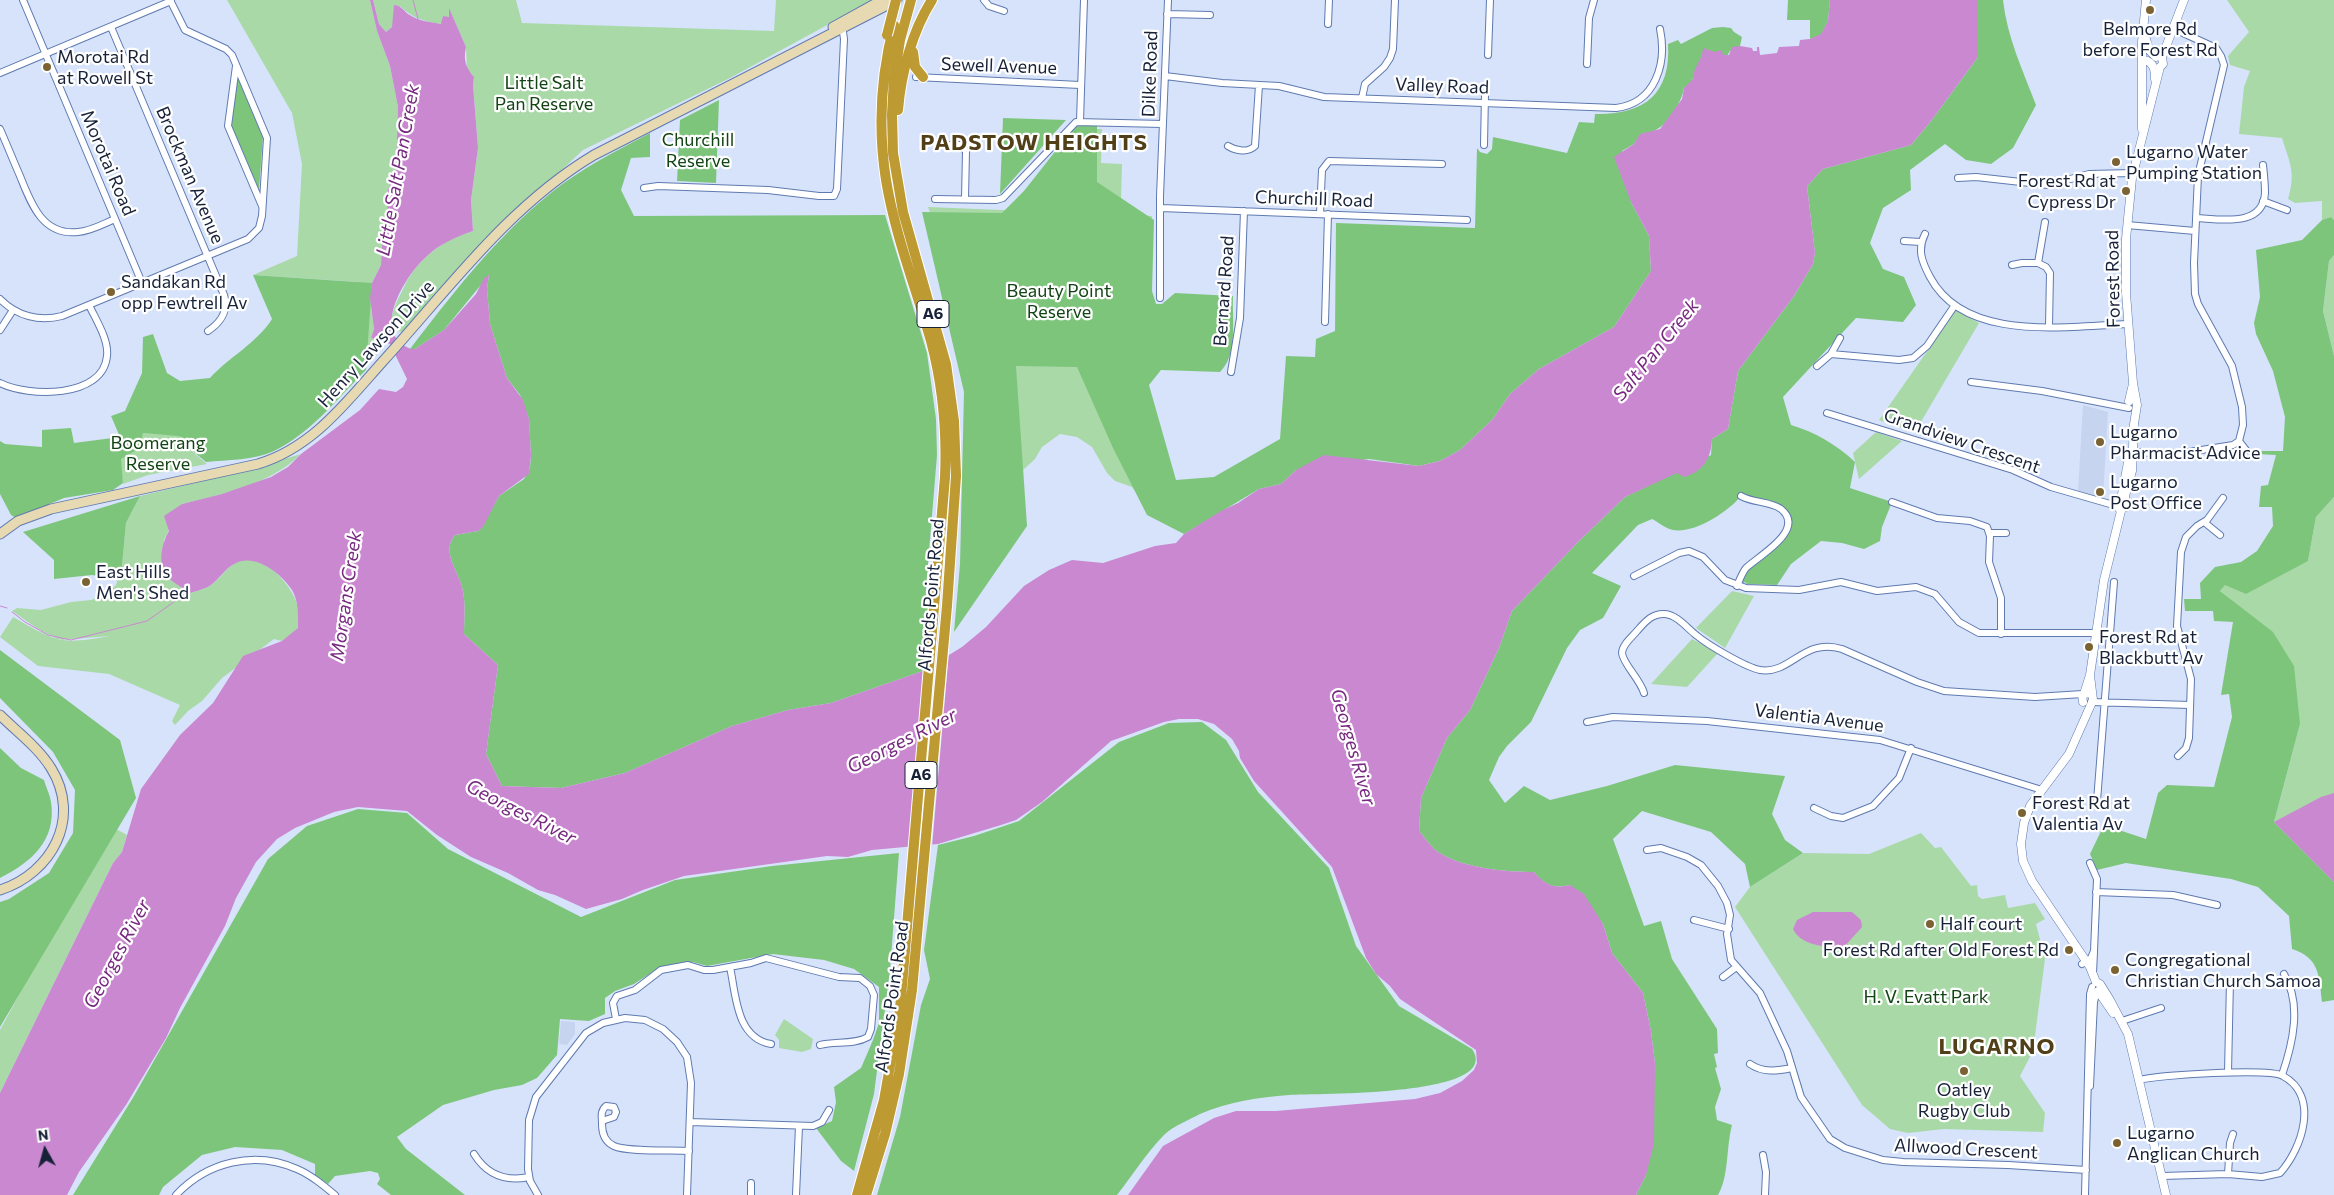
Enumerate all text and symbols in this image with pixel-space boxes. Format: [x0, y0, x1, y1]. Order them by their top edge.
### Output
marker: Belmore Rd before Forest Rd [2144, 4, 2156, 16]
place label: Belmore Rd before Forest Rd [2082, 18, 2218, 60]
street label: Dilke Road [1138, 30, 1162, 118]
place label: Morotai Rd at Rowell St [57, 46, 153, 88]
street label: Sewell Avenue [941, 53, 1057, 79]
marker: Morotai Rd at Rowell St [41, 61, 53, 73]
park label: Little Salt Pan Reserve [495, 72, 593, 115]
street label: Valley Road [1395, 74, 1489, 98]
water label: Little Salt Pan Creek [372, 82, 424, 258]
street label: Brockman Avenue [151, 103, 229, 247]
street label: Morotai Road [76, 107, 140, 219]
park label: Churchill Reserve [662, 129, 734, 172]
district label: PADSTOW HEIGHTS [918, 130, 1150, 156]
place label: Lugarno Water Pumping Station [2126, 141, 2262, 183]
marker: Lugarno Water Pumping Station [2110, 156, 2122, 168]
place label: Forest Rd at Cypress Dr [2018, 170, 2116, 212]
marker: Forest Rd at Cypress Dr [2120, 185, 2132, 197]
street label: Churchill Road [1255, 186, 1373, 212]
street label: Forest Road [2101, 230, 2125, 328]
street label: Bernard Road [1209, 235, 1239, 347]
place label: Sandakan Rd opp Fewtrell Av [121, 271, 247, 314]
street label: Henry Lawson Drive [313, 276, 439, 412]
park label: Beauty Point Reserve [1007, 280, 1111, 322]
marker: Sandakan Rd opp Fewtrell Av [105, 286, 117, 298]
water label: Salt Pan Creek [1608, 295, 1704, 405]
road number: A6 [917, 300, 949, 328]
street label: Grandview Crescent [1881, 404, 2043, 478]
place label: Lugarno Pharmacist Advice [2110, 421, 2260, 464]
park label: Boomerang Reserve [111, 432, 205, 474]
marker: Lugarno Pharmacist Advice [2094, 436, 2106, 448]
place label: Lugarno Post Office [2110, 471, 2202, 514]
marker: Lugarno Post Office [2094, 486, 2106, 498]
street label: Alfords Point Road [914, 518, 948, 672]
water label: Morgans Creek [326, 530, 366, 662]
place label: East Hills Men's Shed [96, 561, 189, 604]
marker: East Hills Men's Shed [80, 576, 92, 588]
place label: Forest Rd at Blackbutt Av [2099, 626, 2203, 669]
marker: Forest Rd at Blackbutt Av [2083, 641, 2095, 653]
water label: Georges River [1325, 686, 1381, 808]
street label: Valentia Avenue [1753, 699, 1885, 737]
water label: Georges River [843, 704, 961, 778]
road number: A6 [905, 762, 937, 788]
water label: Georges River [462, 775, 580, 849]
place label: Forest Rd at Valentia Av [2032, 792, 2130, 834]
marker: Forest Rd at Valentia Av [2016, 807, 2028, 819]
water label: Georges River [79, 896, 155, 1012]
place label: Half court [1940, 913, 2022, 935]
marker: Half court [1924, 918, 1936, 930]
street label: Alfords Point Road [871, 920, 913, 1074]
place label: Forest Rd after Old Forest Rd [1823, 939, 2059, 961]
marker: Forest Rd after Old Forest Rd [2063, 944, 2075, 956]
place label: Congregational Christian Church Samoa [2125, 949, 2321, 992]
marker: Congregational Christian Church Samoa [2109, 964, 2121, 976]
park label: H. V. Evatt Park [1864, 986, 1988, 1008]
district label: LUGARNO [1938, 1034, 2056, 1060]
marker: Oatley Rugby Club [1958, 1065, 1970, 1077]
place label: Oatley Rugby Club [1918, 1079, 2010, 1122]
place label: Lugarno Anglican Church [2127, 1122, 2260, 1164]
north arrow [20, 1125, 70, 1175]
text: N [37, 1126, 49, 1144]
street label: Allwood Crescent [1894, 1134, 2038, 1164]
marker: Lugarno Anglican Church [2111, 1137, 2123, 1149]

